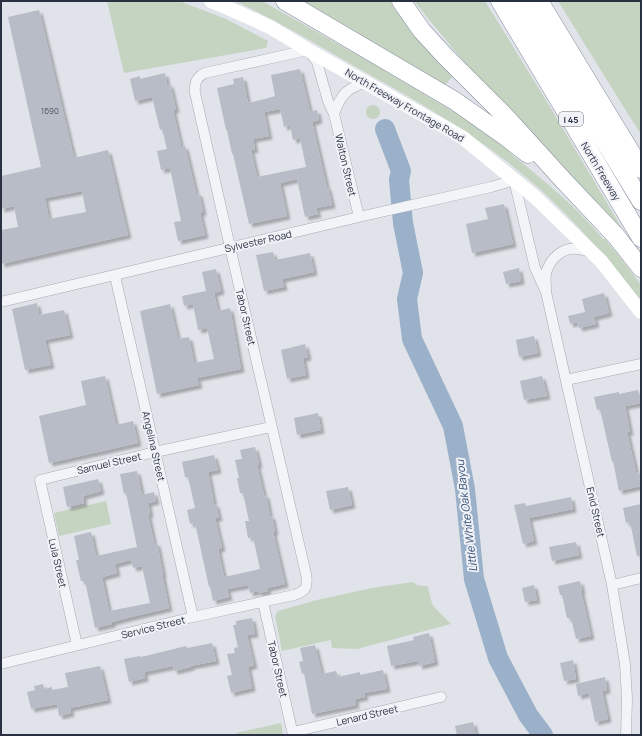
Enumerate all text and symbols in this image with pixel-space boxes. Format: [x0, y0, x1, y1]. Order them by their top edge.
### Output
street label: North Freeway Frontage Road [343, 65, 467, 145]
house number: 1690 [41, 105, 59, 116]
road number: I 45 [559, 112, 583, 126]
street label: Walton Street [332, 132, 360, 198]
street label: North Freeway [578, 139, 624, 204]
street label: Sylvester Road [223, 226, 293, 256]
street label: Tabor Street [233, 287, 259, 347]
street label: Angelina Street [139, 410, 169, 482]
street label: Samuel Street [75, 449, 143, 477]
water label: Little White Oak Bayou [452, 458, 480, 573]
street label: Enid Street [583, 485, 609, 539]
street label: Lula Street [46, 537, 70, 589]
street label: Service Street [119, 612, 187, 642]
street label: Tabor Street [265, 639, 291, 699]
street label: Lenard Street [335, 701, 399, 729]

